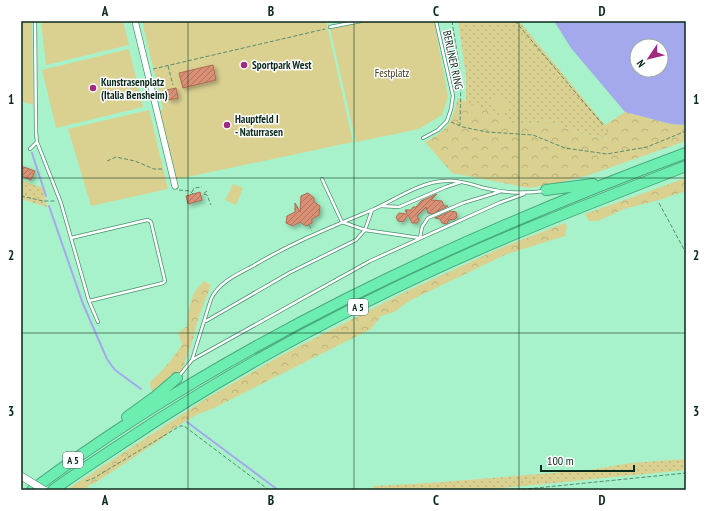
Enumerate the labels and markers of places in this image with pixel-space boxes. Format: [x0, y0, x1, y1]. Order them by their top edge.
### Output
place label: Sportpark West [252, 58, 312, 72]
marker: Sportpark West [239, 60, 249, 70]
place label: Kunstrasenplatz (Italia Bensheim) [101, 75, 168, 102]
marker: Kunstrasenplatz (Italia Bensheim) [88, 83, 98, 93]
place label: Hauptfeld I - Naturrasen [235, 112, 283, 139]
marker: Hauptfeld I - Naturrasen [222, 120, 232, 130]

